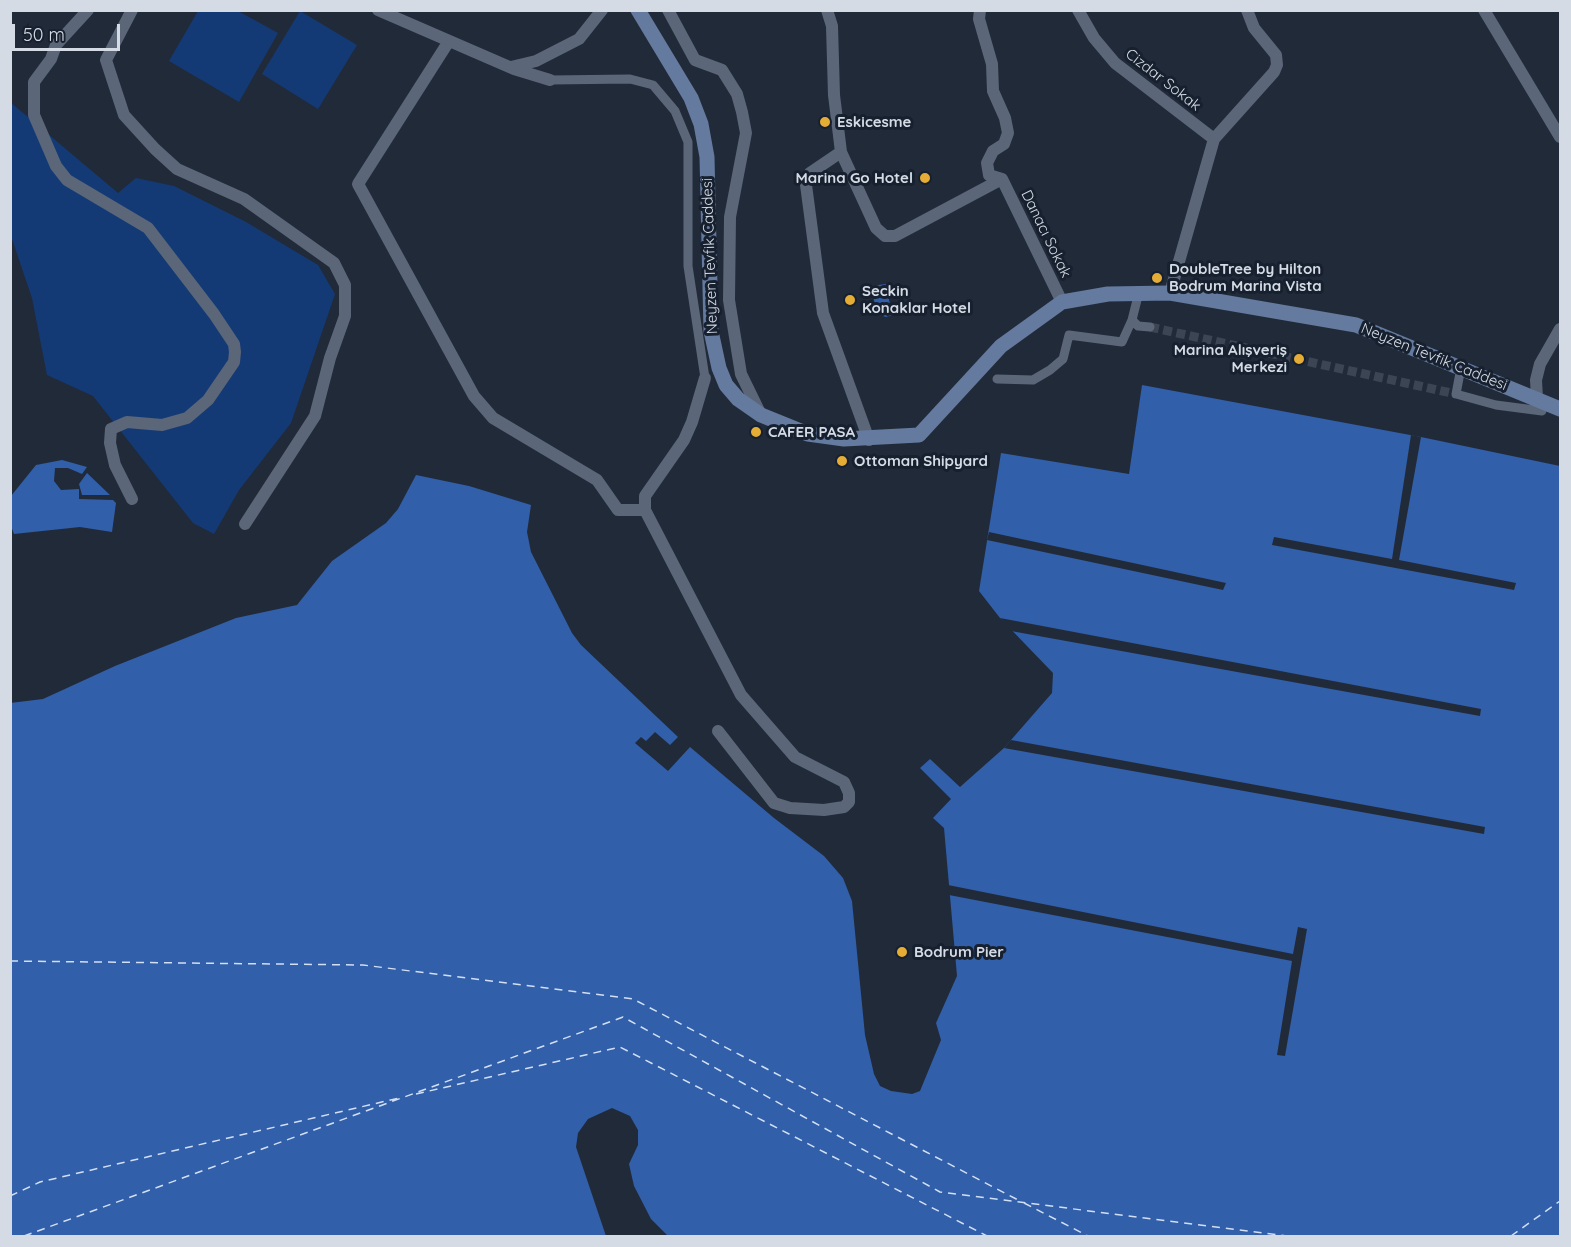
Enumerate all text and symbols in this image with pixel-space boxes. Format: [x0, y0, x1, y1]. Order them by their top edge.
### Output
scale bar [15, 12, 123, 50]
text: 50 m [23, 23, 65, 46]
street label: Cizdar Sokak [1122, 45, 1204, 115]
place label: Eskicesme [837, 113, 911, 131]
marker: Eskicesme [818, 115, 832, 129]
place label: Marina Go Hotel [796, 169, 913, 187]
marker: Marina Go Hotel [918, 171, 932, 185]
street label: Neyzen Tevfik Caddesi [698, 178, 722, 334]
street label: Danacı Sokak [1017, 187, 1075, 281]
place label: DoubleTree by Hilton Bodrum Marina Vista [1169, 260, 1322, 295]
marker: DoubleTree by Hilton Bodrum Marina Vista [1150, 271, 1164, 285]
place label: Seckin Konaklar Hotel [862, 282, 971, 317]
marker: Seckin Konaklar Hotel [843, 293, 857, 307]
street label: Neyzen Tevfik Caddesi [1358, 319, 1510, 395]
place label: Marina Alışveriş Merkezi [1174, 341, 1287, 376]
marker: Marina Alışveriş Merkezi [1292, 352, 1306, 366]
place label: CAFER PASA [768, 423, 855, 441]
marker: CAFER PASA [749, 425, 763, 439]
place label: Ottoman Shipyard [854, 452, 988, 470]
marker: Ottoman Shipyard [835, 454, 849, 468]
place label: Bodrum Pier [914, 943, 1004, 961]
marker: Bodrum Pier [895, 945, 909, 959]

